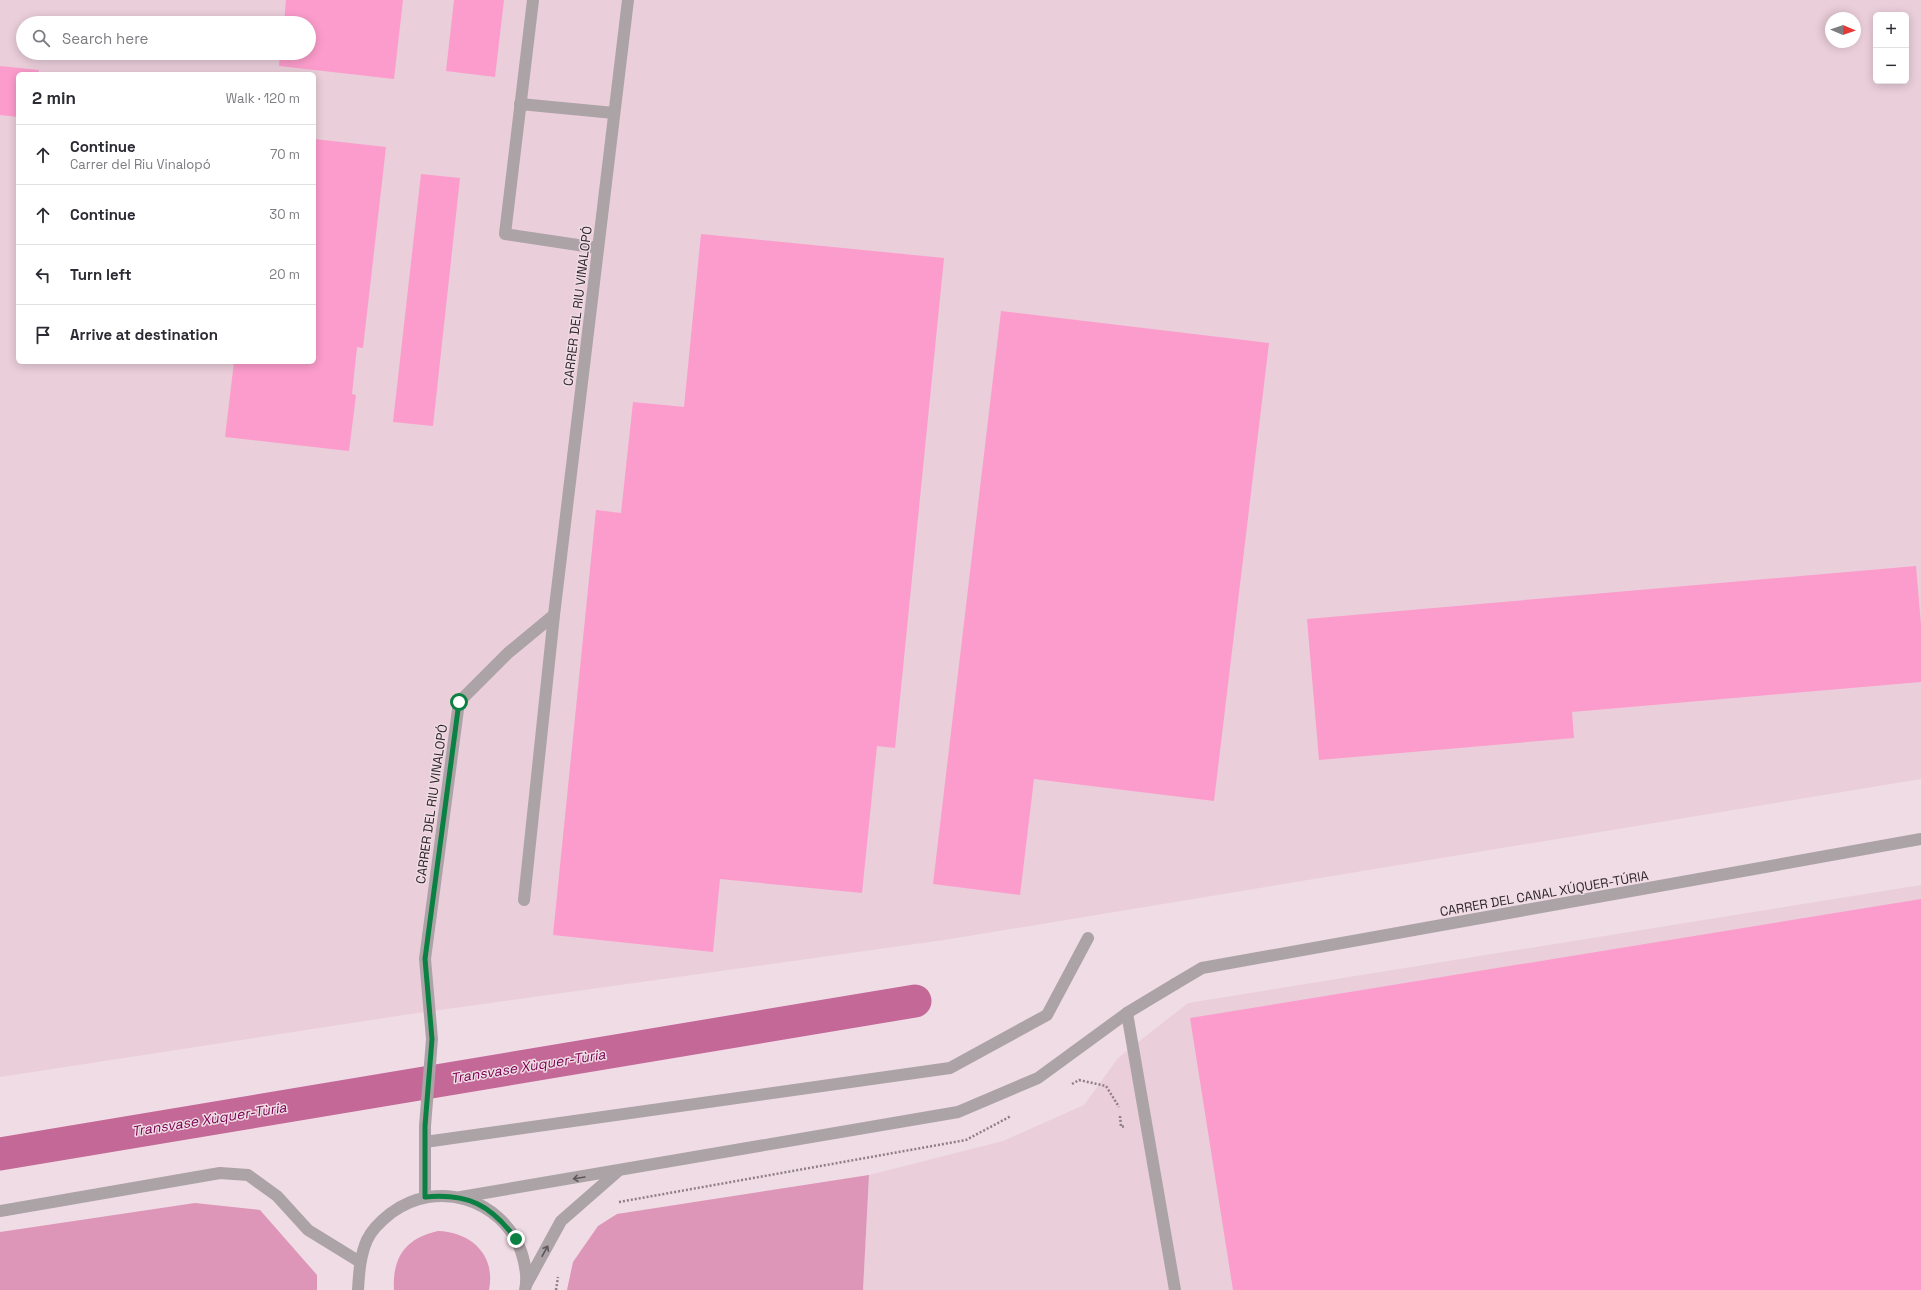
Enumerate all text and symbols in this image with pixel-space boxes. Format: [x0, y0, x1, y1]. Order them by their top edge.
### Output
north arrow [1825, 12, 1861, 48]
map controls [1873, 12, 1909, 84]
button: + [1873, 12, 1909, 48]
search box [16, 16, 316, 60]
icon: search [30, 27, 52, 49]
text: Search here [62, 29, 148, 48]
button: − [1873, 48, 1909, 84]
text: 2 min [32, 87, 76, 109]
text: Walk · 120 m [226, 90, 300, 107]
text: Continue [70, 137, 136, 156]
icon: ahead [32, 144, 54, 166]
text: 70 m [270, 146, 300, 163]
text: Carrer del Riu Vinalopó [70, 156, 211, 173]
icon: ahead [32, 204, 54, 226]
text: Continue [70, 205, 136, 224]
text: 30 m [269, 206, 300, 223]
street label: CARRER DEL RIU VINALOPÓ [559, 225, 596, 387]
icon: left [32, 264, 54, 286]
text: Turn left [70, 265, 132, 284]
text: 20 m [269, 266, 300, 283]
icon: arrive [32, 324, 54, 346]
text: Arrive at destination [70, 325, 218, 344]
route start [450, 693, 468, 711]
street label: CARRER DEL RIU VINALOPÓ [412, 723, 451, 885]
street label: CARRER DEL CANAL XÚQUER-TÚRIA [1438, 867, 1650, 920]
water label: Transvase Xùquer-Tùria [449, 1045, 608, 1087]
water label: Transvase Xùquer-Tùria [130, 1098, 289, 1140]
one-way arrow [573, 1174, 586, 1182]
route end [507, 1230, 525, 1248]
one-way arrow [541, 1245, 549, 1257]

